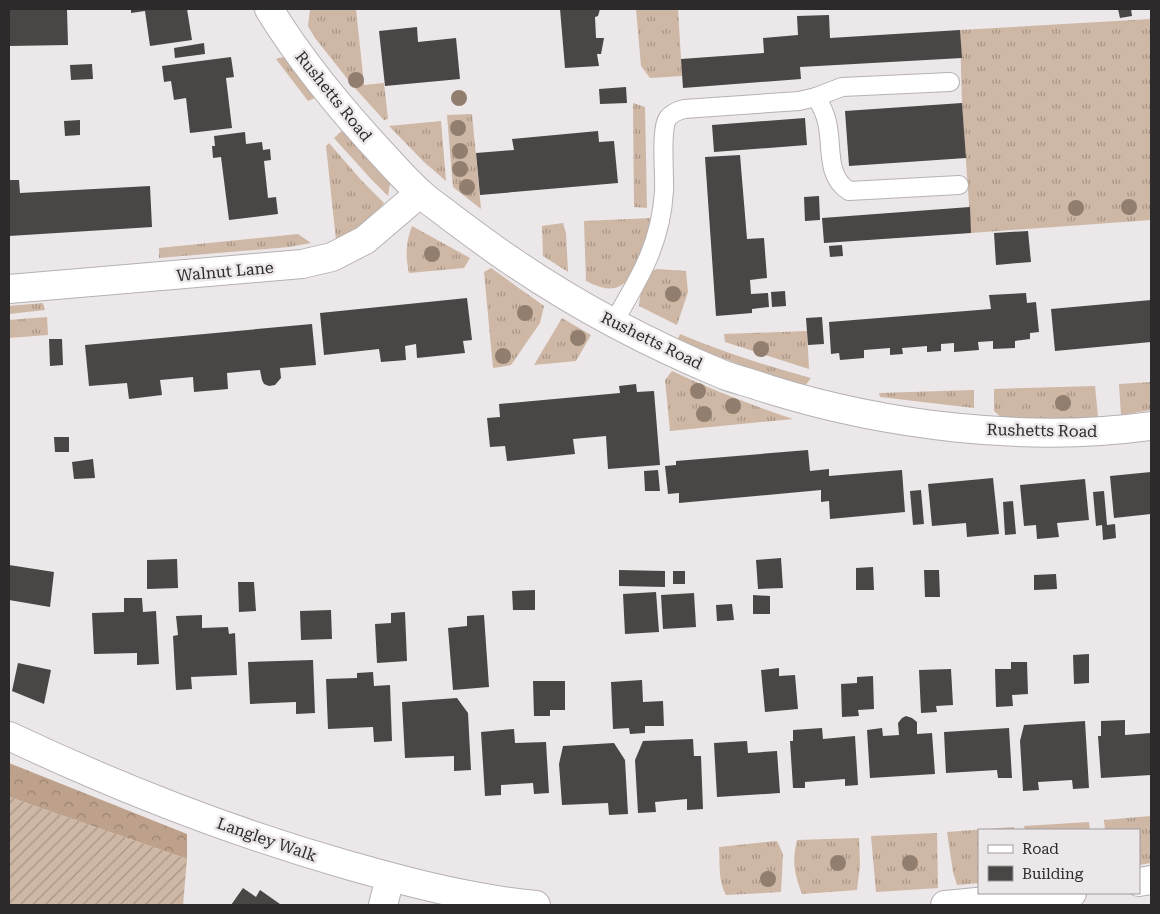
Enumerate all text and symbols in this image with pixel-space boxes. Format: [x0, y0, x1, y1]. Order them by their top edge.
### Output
street label: Rushetts Road [291, 47, 376, 145]
street label: Walnut Lane [176, 258, 274, 285]
street label: Rushetts Road [598, 308, 706, 373]
street label: Rushetts Road [987, 420, 1097, 441]
street label: Langley Walk [214, 813, 319, 865]
legend [978, 829, 1140, 894]
text: Road [1022, 840, 1059, 858]
text: Building [1022, 865, 1084, 883]

